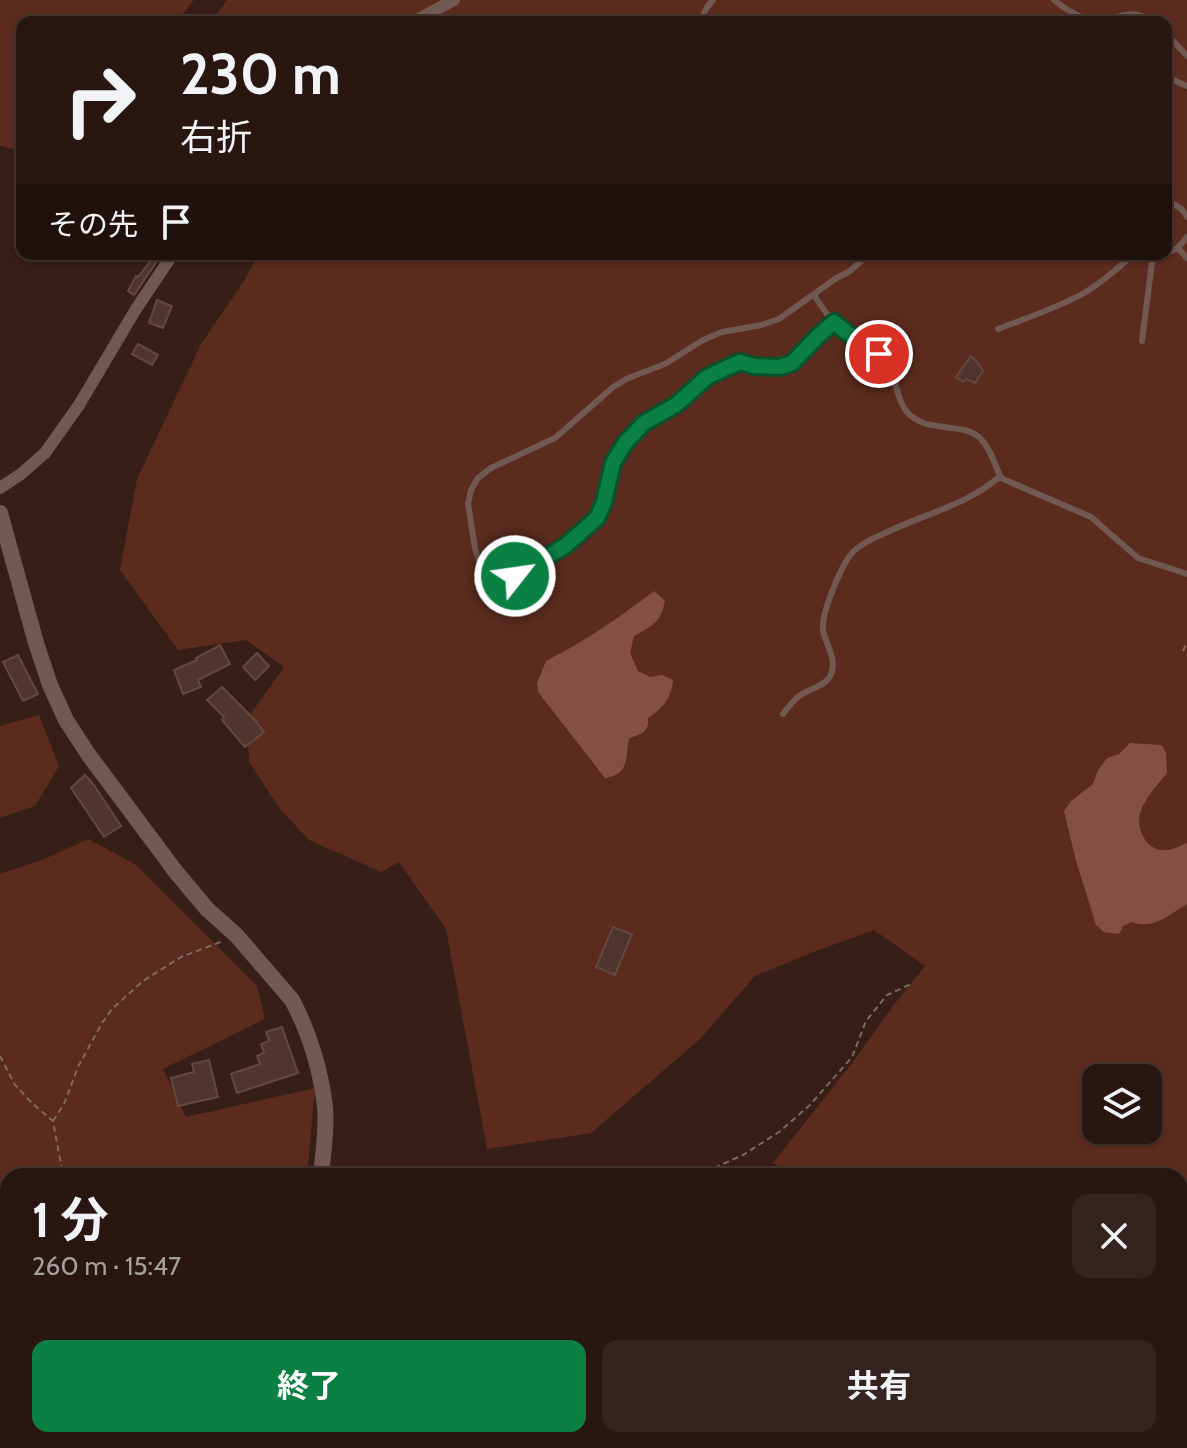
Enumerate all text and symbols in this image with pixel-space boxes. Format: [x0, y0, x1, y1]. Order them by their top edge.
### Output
text: 230 m [180, 40, 341, 108]
icon: right [48, 48, 152, 152]
text: 右折 [180, 115, 252, 159]
icon: arrive [154, 200, 198, 244]
text: その先 [48, 206, 138, 243]
pin [845, 320, 913, 388]
icon: arrive [857, 332, 901, 376]
position arrow [473, 534, 557, 618]
map controls [1082, 1064, 1162, 1144]
button: layers [1082, 1064, 1162, 1144]
text: 1 分 [32, 1191, 109, 1249]
button: close [1072, 1194, 1156, 1278]
text: 260 m · 15:47 [32, 1250, 181, 1282]
button: 終了 [32, 1340, 586, 1432]
button: 共有 [602, 1340, 1156, 1432]

